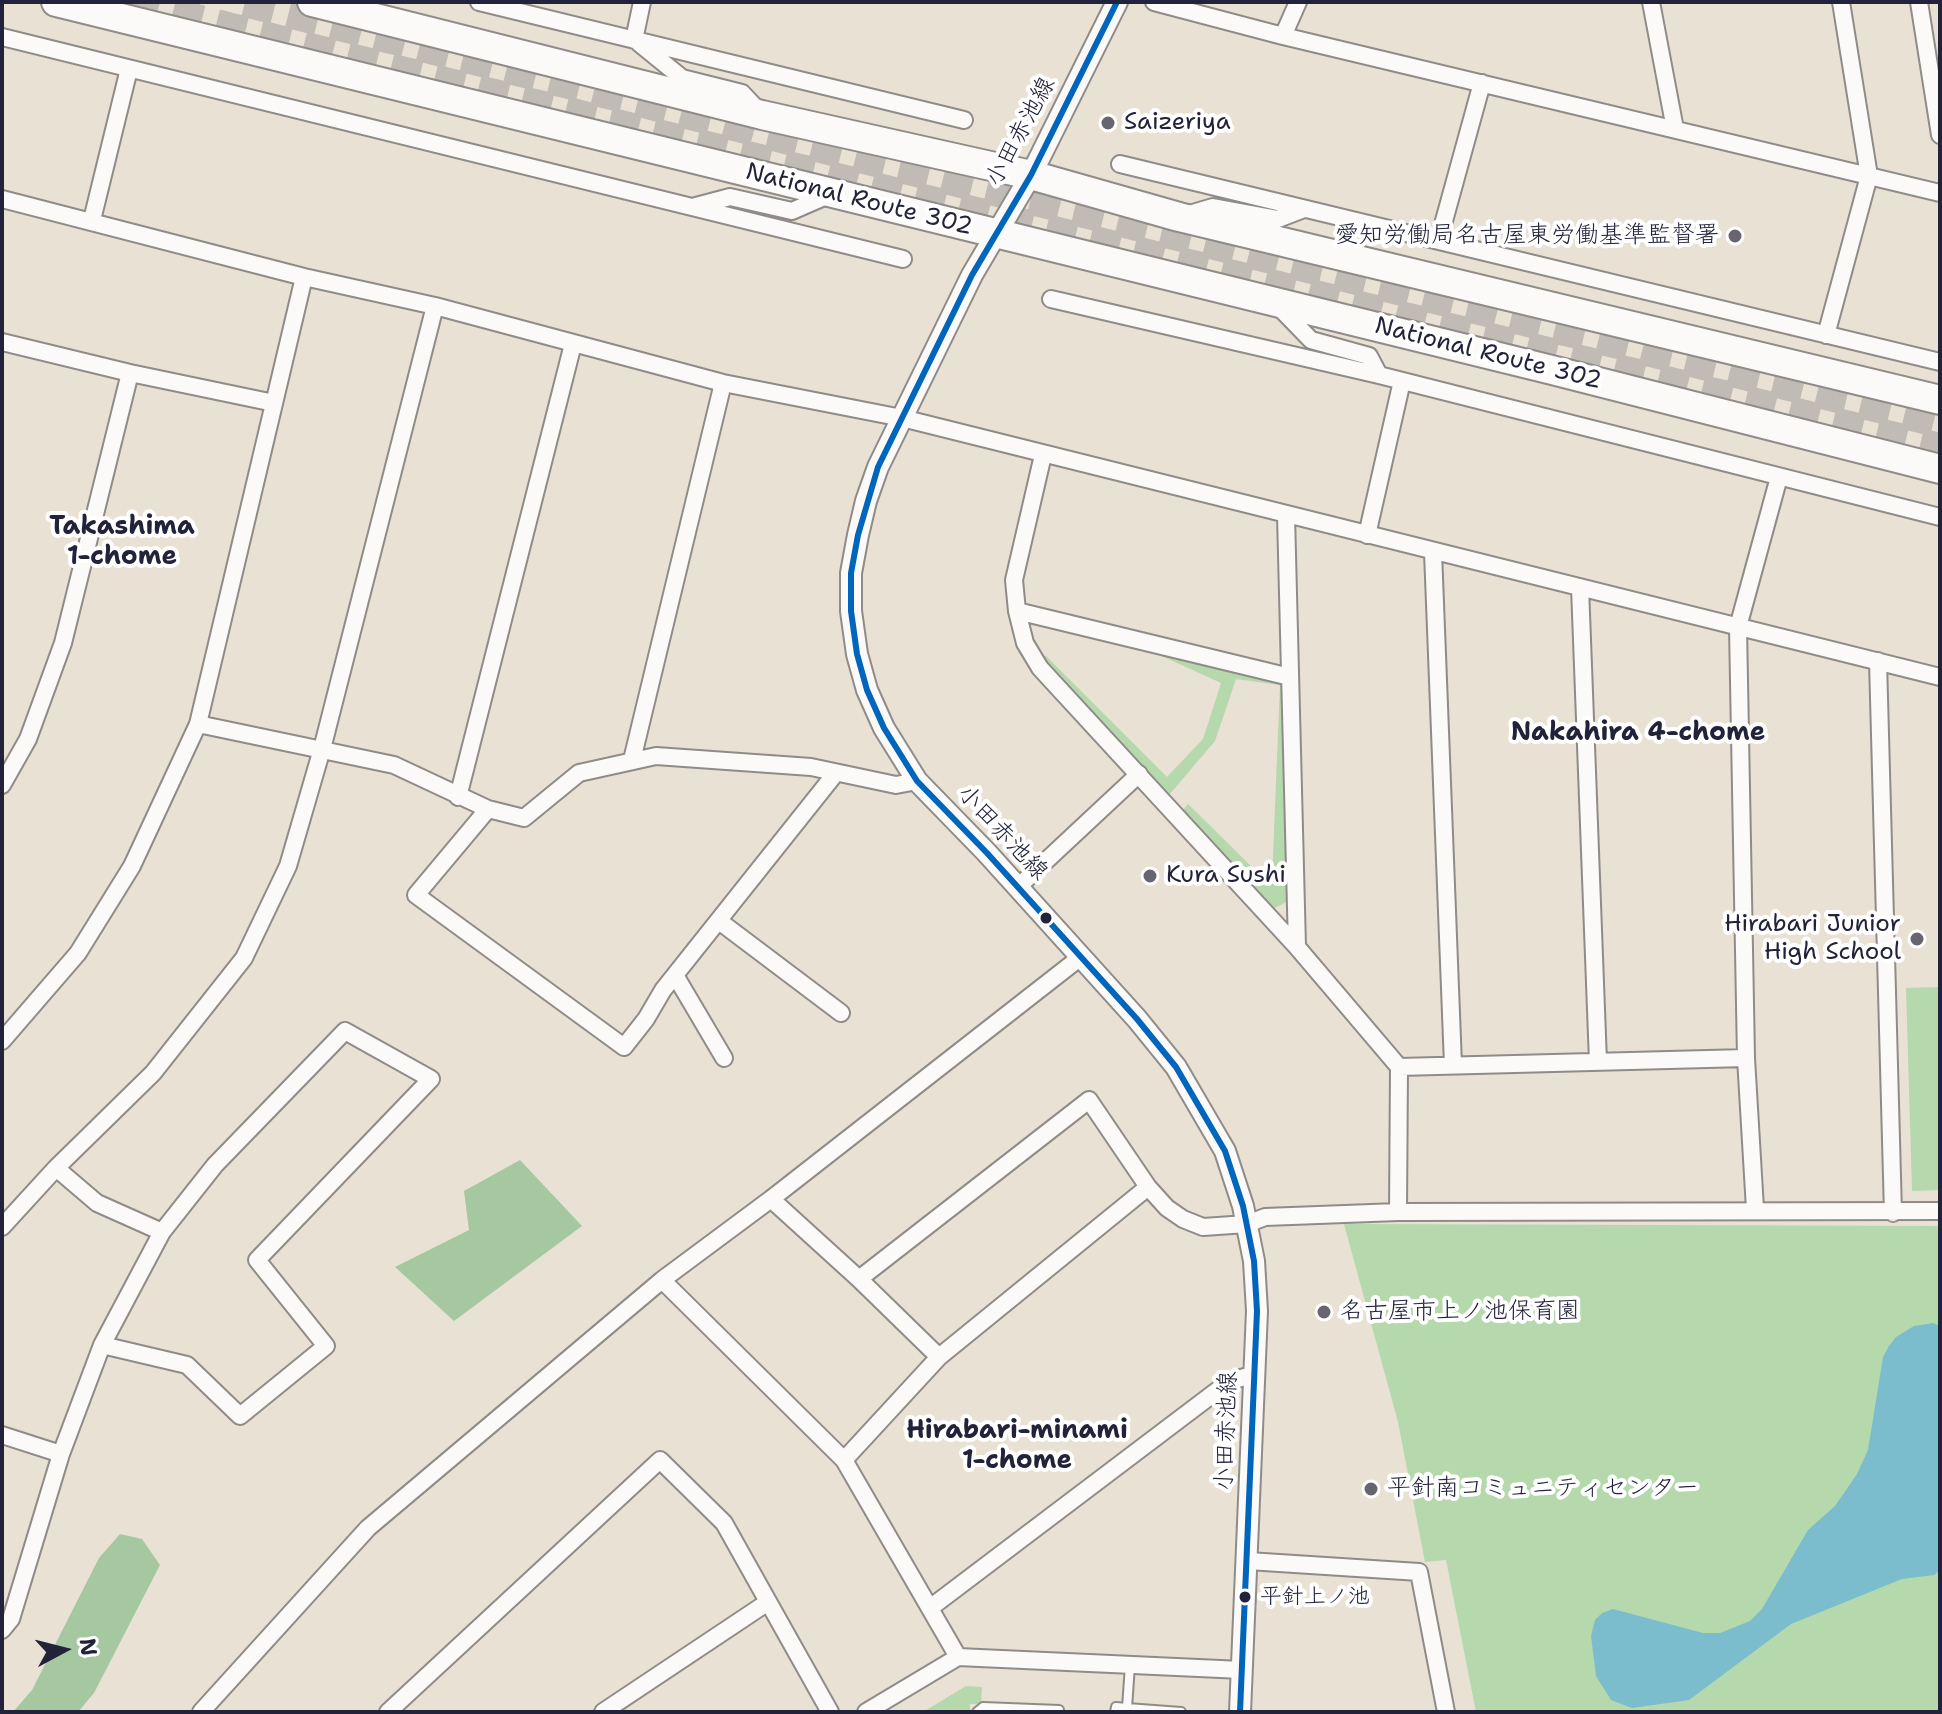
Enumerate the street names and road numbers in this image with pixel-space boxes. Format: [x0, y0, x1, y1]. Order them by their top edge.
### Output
street label: 小田赤池線 [980, 72, 1062, 192]
street label: National Route 302 [743, 158, 975, 242]
street label: National Route 302 [1372, 312, 1604, 396]
street label: 小田赤池線 [951, 779, 1053, 887]
street label: 小田赤池線 [1211, 1371, 1243, 1491]

